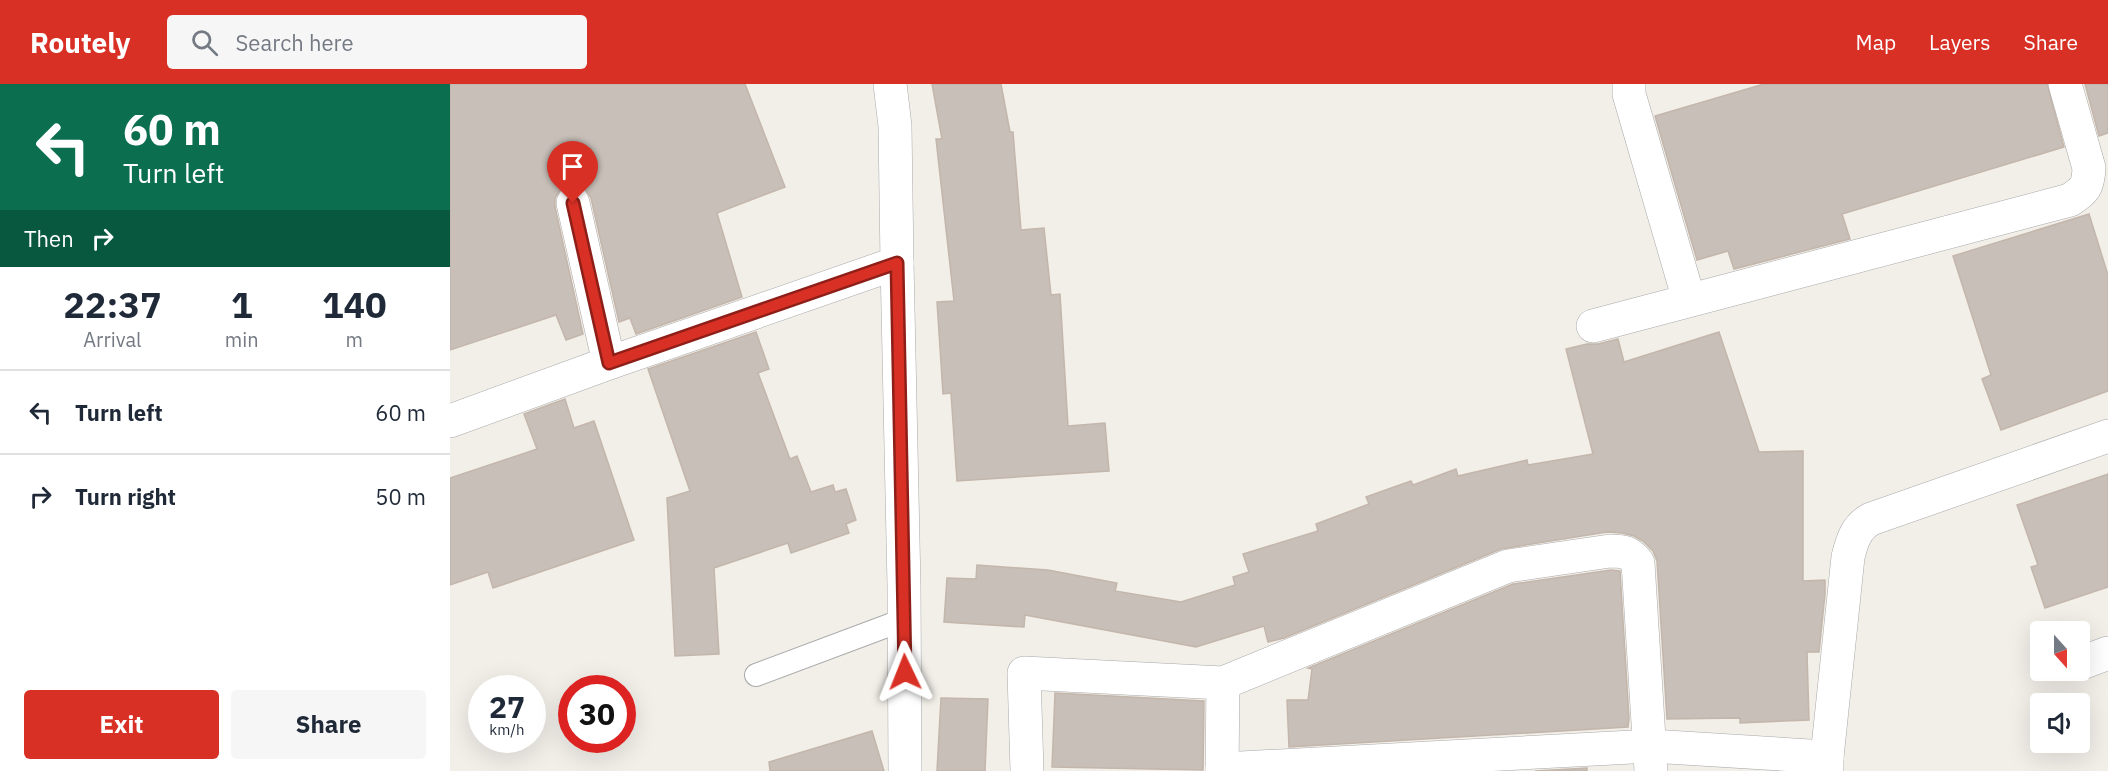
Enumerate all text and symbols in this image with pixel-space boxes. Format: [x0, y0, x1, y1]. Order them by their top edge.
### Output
search box [167, 15, 587, 69]
text: Routely [30, 24, 131, 61]
icon: search [188, 26, 221, 59]
text: Search here [236, 28, 354, 57]
text: Map [1856, 28, 1896, 56]
text: Layers [1929, 28, 1991, 56]
text: Share [2024, 28, 2078, 56]
text: 60 m [123, 102, 221, 157]
icon: left [24, 108, 102, 186]
pin [547, 141, 598, 203]
icon: arrive [556, 150, 589, 183]
text: Turn left [123, 155, 224, 190]
icon: right [86, 222, 119, 255]
text: Then [24, 224, 74, 253]
text: 22:37 [63, 281, 162, 328]
text: 1 [231, 281, 253, 328]
text: 140 [322, 281, 387, 328]
text: Arrival [83, 326, 142, 353]
text: min [225, 326, 259, 353]
text: m [346, 326, 363, 353]
icon: left [24, 396, 57, 429]
text: Turn left [75, 398, 163, 427]
text: 60 m [375, 398, 426, 427]
icon: right [24, 480, 57, 513]
text: Turn right [75, 482, 176, 511]
text: 50 m [375, 482, 426, 511]
north arrow [2030, 621, 2090, 681]
map controls [2030, 621, 2090, 753]
position arrow [873, 640, 937, 704]
speed limit sign: 30 [558, 675, 636, 753]
text: 27 [489, 687, 525, 726]
button: Exit [24, 690, 219, 759]
button: Share [231, 690, 426, 759]
button: sound [2030, 693, 2090, 753]
text: km/h [489, 720, 525, 739]

